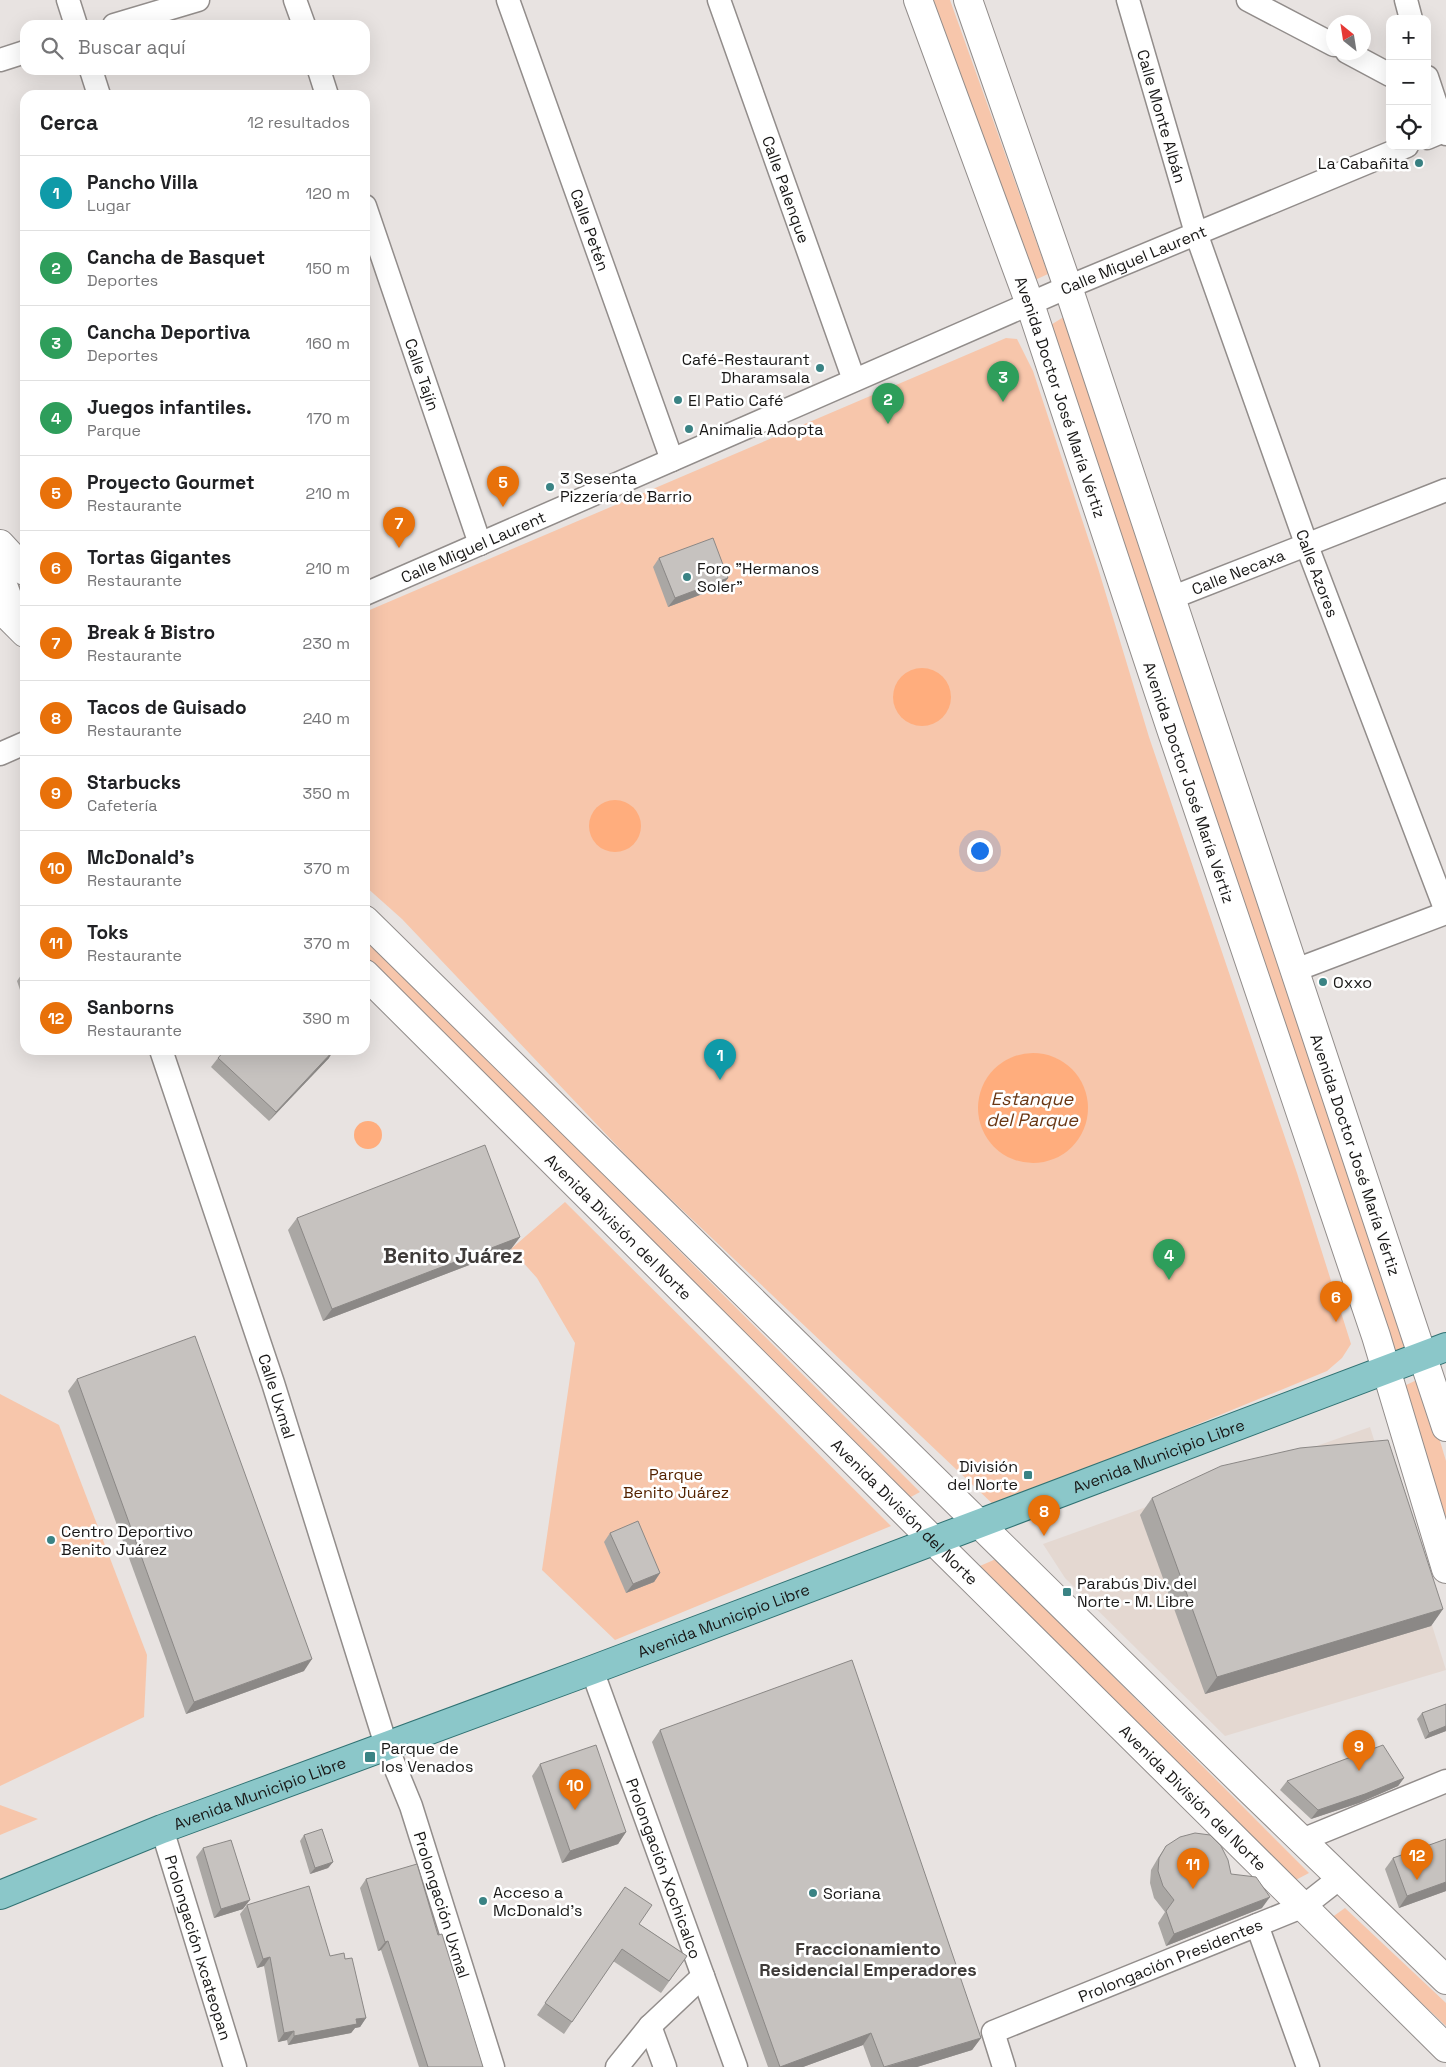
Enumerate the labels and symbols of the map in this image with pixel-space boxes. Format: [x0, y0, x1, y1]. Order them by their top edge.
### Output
north arrow [1326, 15, 1371, 60]
street label: Calle Monte Albán [1132, 47, 1191, 185]
street label: Calle Palenque [758, 133, 815, 246]
place label: La Cabañita [1318, 153, 1409, 174]
marker: La Cabañita [1413, 157, 1425, 169]
street label: Calle Petén [566, 186, 614, 274]
street label: Calle Miguel Laurent [1057, 220, 1210, 299]
street label: Avenida Doctor José María Vértiz [1010, 273, 1111, 521]
street label: Calle Tajín [400, 335, 444, 414]
place label: Café-Restaurant Dharamsala [682, 349, 810, 388]
pin: 3 [987, 361, 1019, 402]
marker: Café-Restaurant Dharamsala [814, 362, 826, 374]
pin: 2 [872, 383, 904, 424]
place label: El Patio Café [688, 390, 784, 411]
marker: El Patio Café [672, 394, 684, 406]
place label: Animalia Adopta [699, 419, 823, 440]
marker: Animalia Adopta [683, 423, 695, 435]
pin: 5 [487, 466, 519, 507]
place label: 3 Sesenta Pizzería de Barrio [560, 468, 692, 507]
marker: 3 Sesenta Pizzería de Barrio [544, 481, 556, 493]
street label: Calle Miguel Laurent [397, 506, 549, 588]
pin: 7 [383, 507, 415, 548]
street label: Calle Azores [1291, 526, 1344, 620]
street label: Calle Necaxa [1188, 544, 1288, 599]
place label: Foro "Hermanos Soler" [697, 558, 819, 597]
marker: Foro "Hermanos Soler" [681, 571, 693, 583]
street label: Avenida Doctor José María Vértiz [1139, 659, 1240, 906]
your location [967, 838, 993, 864]
place label: Oxxo [1333, 972, 1372, 993]
marker: Oxxo [1317, 976, 1329, 988]
street label: Avenida Doctor José María Vértiz [1306, 1031, 1406, 1278]
pin: 1 [704, 1039, 736, 1080]
water label: Estanque del Parque [986, 1087, 1079, 1131]
street label: Avenida División del Norte [541, 1149, 697, 1304]
pin: 4 [1153, 1239, 1185, 1280]
district label: Benito Juárez [383, 1242, 523, 1269]
pin: 6 [1320, 1281, 1352, 1322]
street label: Calle Uxmal [253, 1351, 300, 1441]
street label: Avenida Municipio Libre [1069, 1414, 1247, 1498]
street label: Avenida División del Norte [827, 1434, 983, 1590]
place label: División del Norte [947, 1456, 1018, 1495]
park label: Parque Benito Juárez [623, 1464, 729, 1503]
marker: División del Norte [1022, 1469, 1034, 1481]
pin: 8 [1028, 1495, 1060, 1536]
place label: Centro Deportivo Benito Juárez [61, 1521, 193, 1560]
marker: Centro Deportivo Benito Juárez [45, 1534, 57, 1546]
place label: Parabús Div. del Norte - M. Libre [1077, 1573, 1197, 1612]
street label: Avenida Municipio Libre [635, 1578, 812, 1662]
marker: Parabús Div. del Norte - M. Libre [1061, 1586, 1073, 1598]
street label: Avenida División del Norte [1115, 1720, 1271, 1875]
pin: 9 [1343, 1730, 1375, 1771]
place label: Parque de los Venados [381, 1738, 473, 1777]
marker: Parque de los Venados [363, 1750, 377, 1764]
street label: Avenida Municipio Libre [170, 1751, 349, 1834]
pin: 10 [559, 1769, 591, 1810]
street label: Prolongación Xochicalco [622, 1775, 706, 1962]
street label: Prolongación Uxmal [409, 1829, 475, 1981]
pin: 12 [1401, 1839, 1433, 1880]
pin: 11 [1177, 1848, 1209, 1889]
street label: Prolongación Ixcateopan [160, 1852, 237, 2043]
place label: Acceso a McDonald's [493, 1882, 583, 1921]
place label: Soriana [823, 1883, 881, 1904]
marker: Soriana [807, 1887, 819, 1899]
marker: Acceso a McDonald's [477, 1895, 489, 1907]
street label: Prolongación Presidentes [1075, 1913, 1266, 2007]
district label: Fraccionamiento Residencial Emperadores [759, 1937, 977, 1981]

